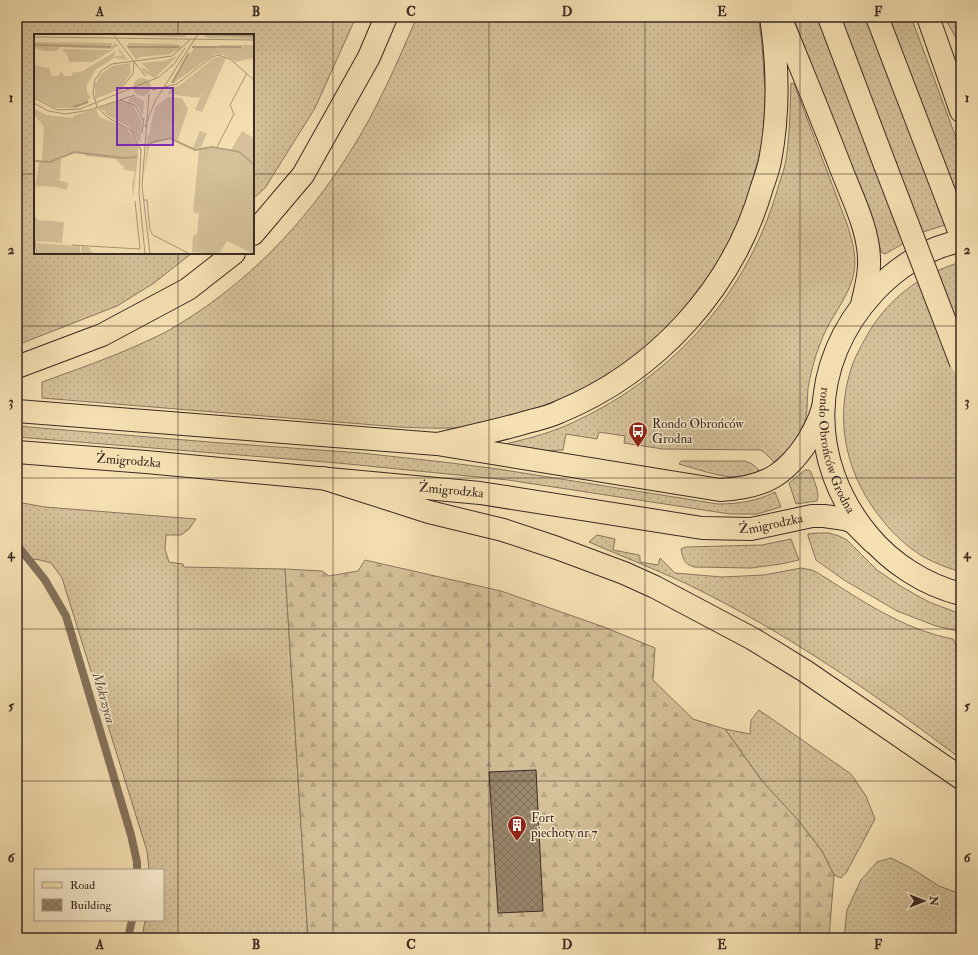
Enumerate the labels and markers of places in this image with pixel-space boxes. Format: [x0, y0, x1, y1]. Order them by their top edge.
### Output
place label: Rondo Obrońców Grodna [652, 416, 745, 447]
bus stop icon: Rondo Obrońców Grodna [627, 420, 649, 448]
place label: Fort piechoty nr 7 [530, 810, 598, 842]
building icon: Fort piechoty nr 7 [506, 814, 528, 842]

